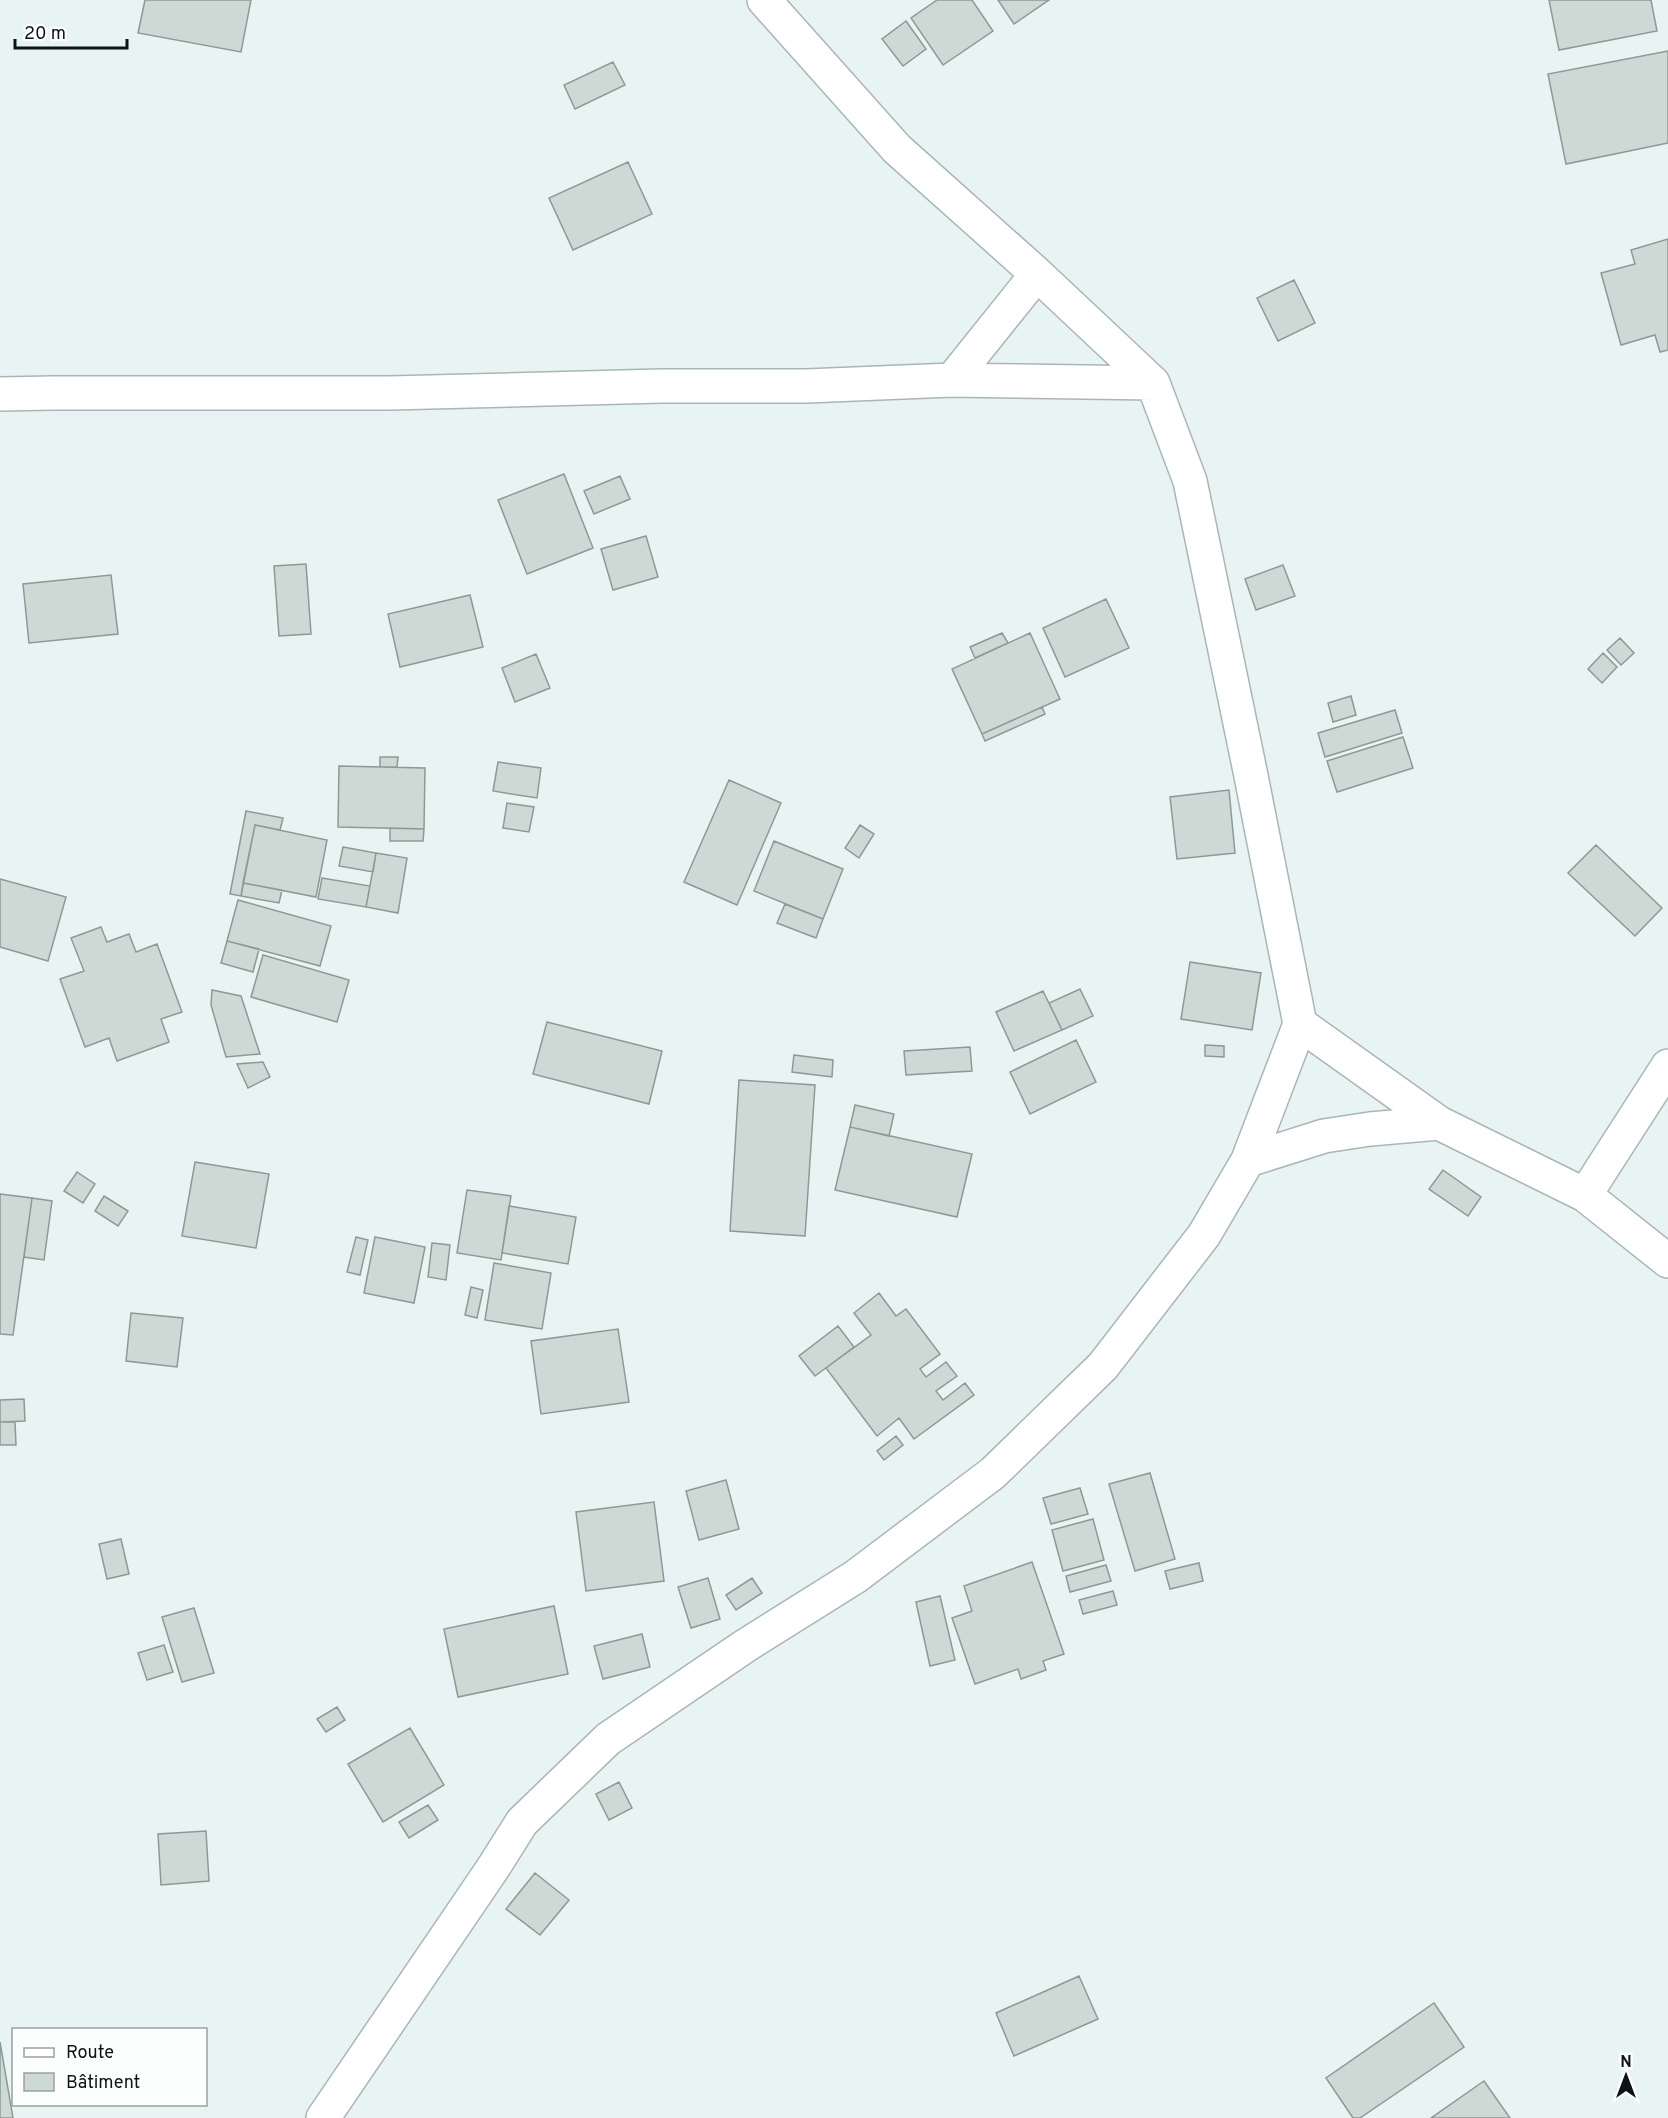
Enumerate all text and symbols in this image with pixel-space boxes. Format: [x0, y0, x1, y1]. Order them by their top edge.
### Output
scale bar [15, 12, 128, 50]
text: 20 m [24, 23, 66, 46]
legend [12, 2028, 207, 2106]
text: Route [66, 2042, 114, 2065]
north arrow [1596, 2046, 1656, 2106]
text: N [1620, 2053, 1632, 2073]
text: Bâtiment [66, 2072, 140, 2095]

